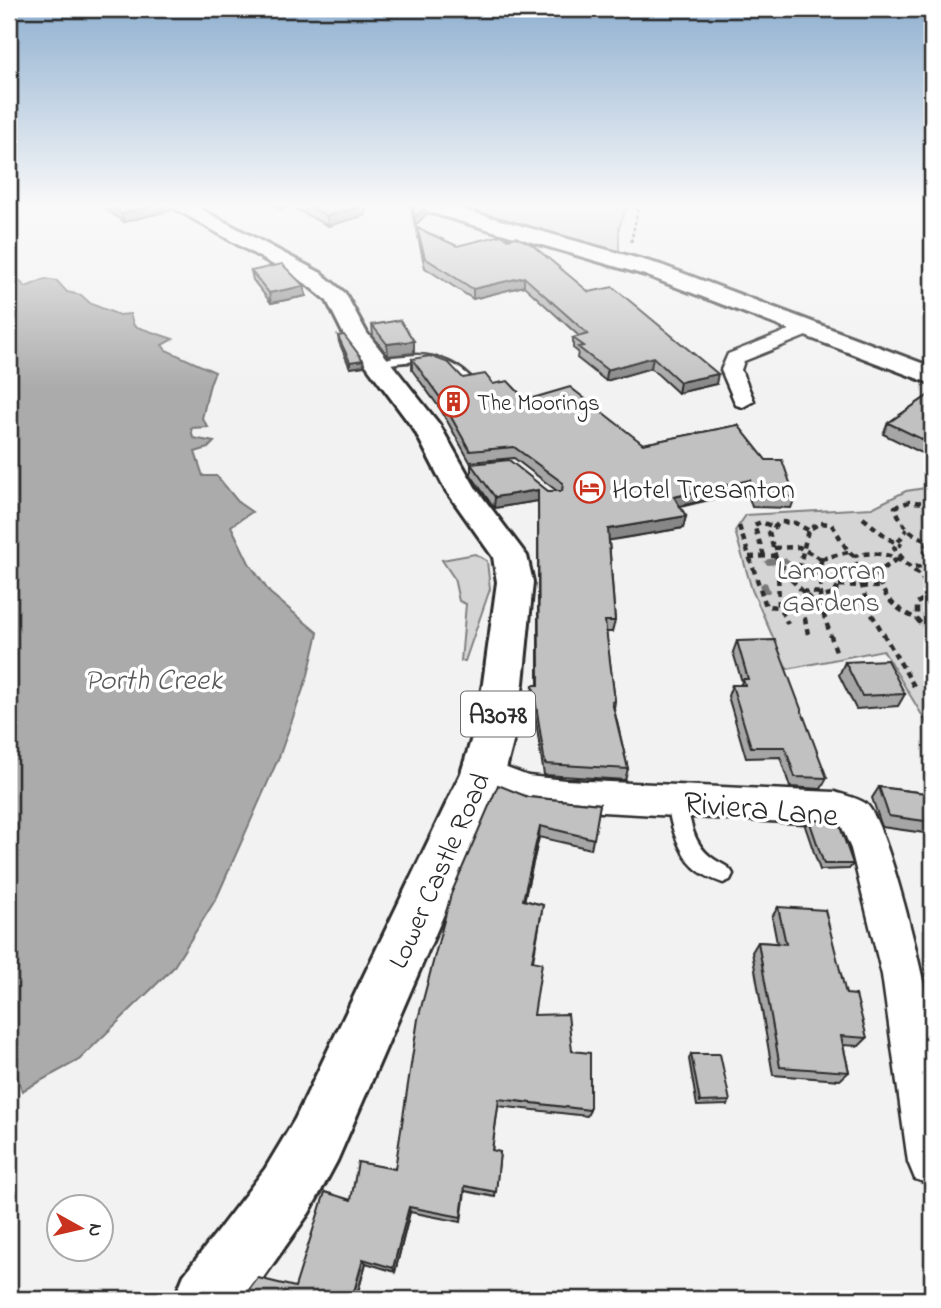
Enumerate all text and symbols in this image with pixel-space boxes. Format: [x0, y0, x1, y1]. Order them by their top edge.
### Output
building icon: The Moorings [437, 385, 471, 419]
place label: The Moorings [477, 388, 600, 422]
hotel icon: Hotel Tresanton [572, 471, 606, 505]
place label: Hotel Tresanton [612, 471, 795, 512]
park label: Lamorran Gardens [777, 552, 885, 625]
water label: Porth Creek [84, 660, 224, 704]
road number: A3078 [461, 692, 535, 736]
street label: Lower Castle Road [380, 767, 503, 976]
street label: Riviera Lane [681, 780, 840, 842]
north arrow [46, 1192, 116, 1262]
text: N [80, 1222, 109, 1238]

